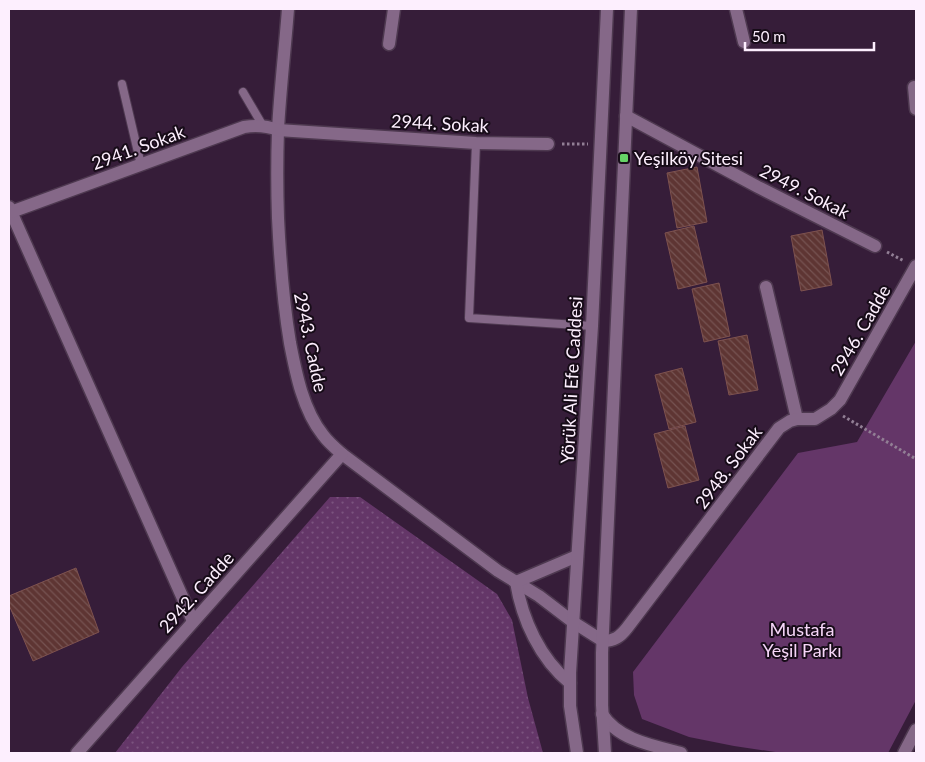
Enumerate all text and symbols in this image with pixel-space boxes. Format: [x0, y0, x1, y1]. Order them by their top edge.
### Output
scale bar [745, 20, 874, 52]
text: 50 m [752, 27, 786, 45]
street label: 2944. Sokak [391, 109, 490, 137]
street label: 2941. Sokak [88, 120, 188, 174]
place label: Yeşilköy Sitesi [634, 147, 743, 169]
marker: Yeşilköy Sitesi [618, 152, 630, 164]
street label: 2949. Sokak [756, 159, 854, 223]
street label: 2946. Cadde [825, 281, 895, 379]
street label: 2943. Cadde [290, 290, 332, 394]
street label: Yörük Ali Efe Caddesi [556, 296, 586, 464]
street label: 2948. Sokak [690, 421, 767, 513]
street label: 2942. Cadde [154, 547, 238, 637]
park label: Mustafa Yeşil Parkı [762, 618, 842, 661]

